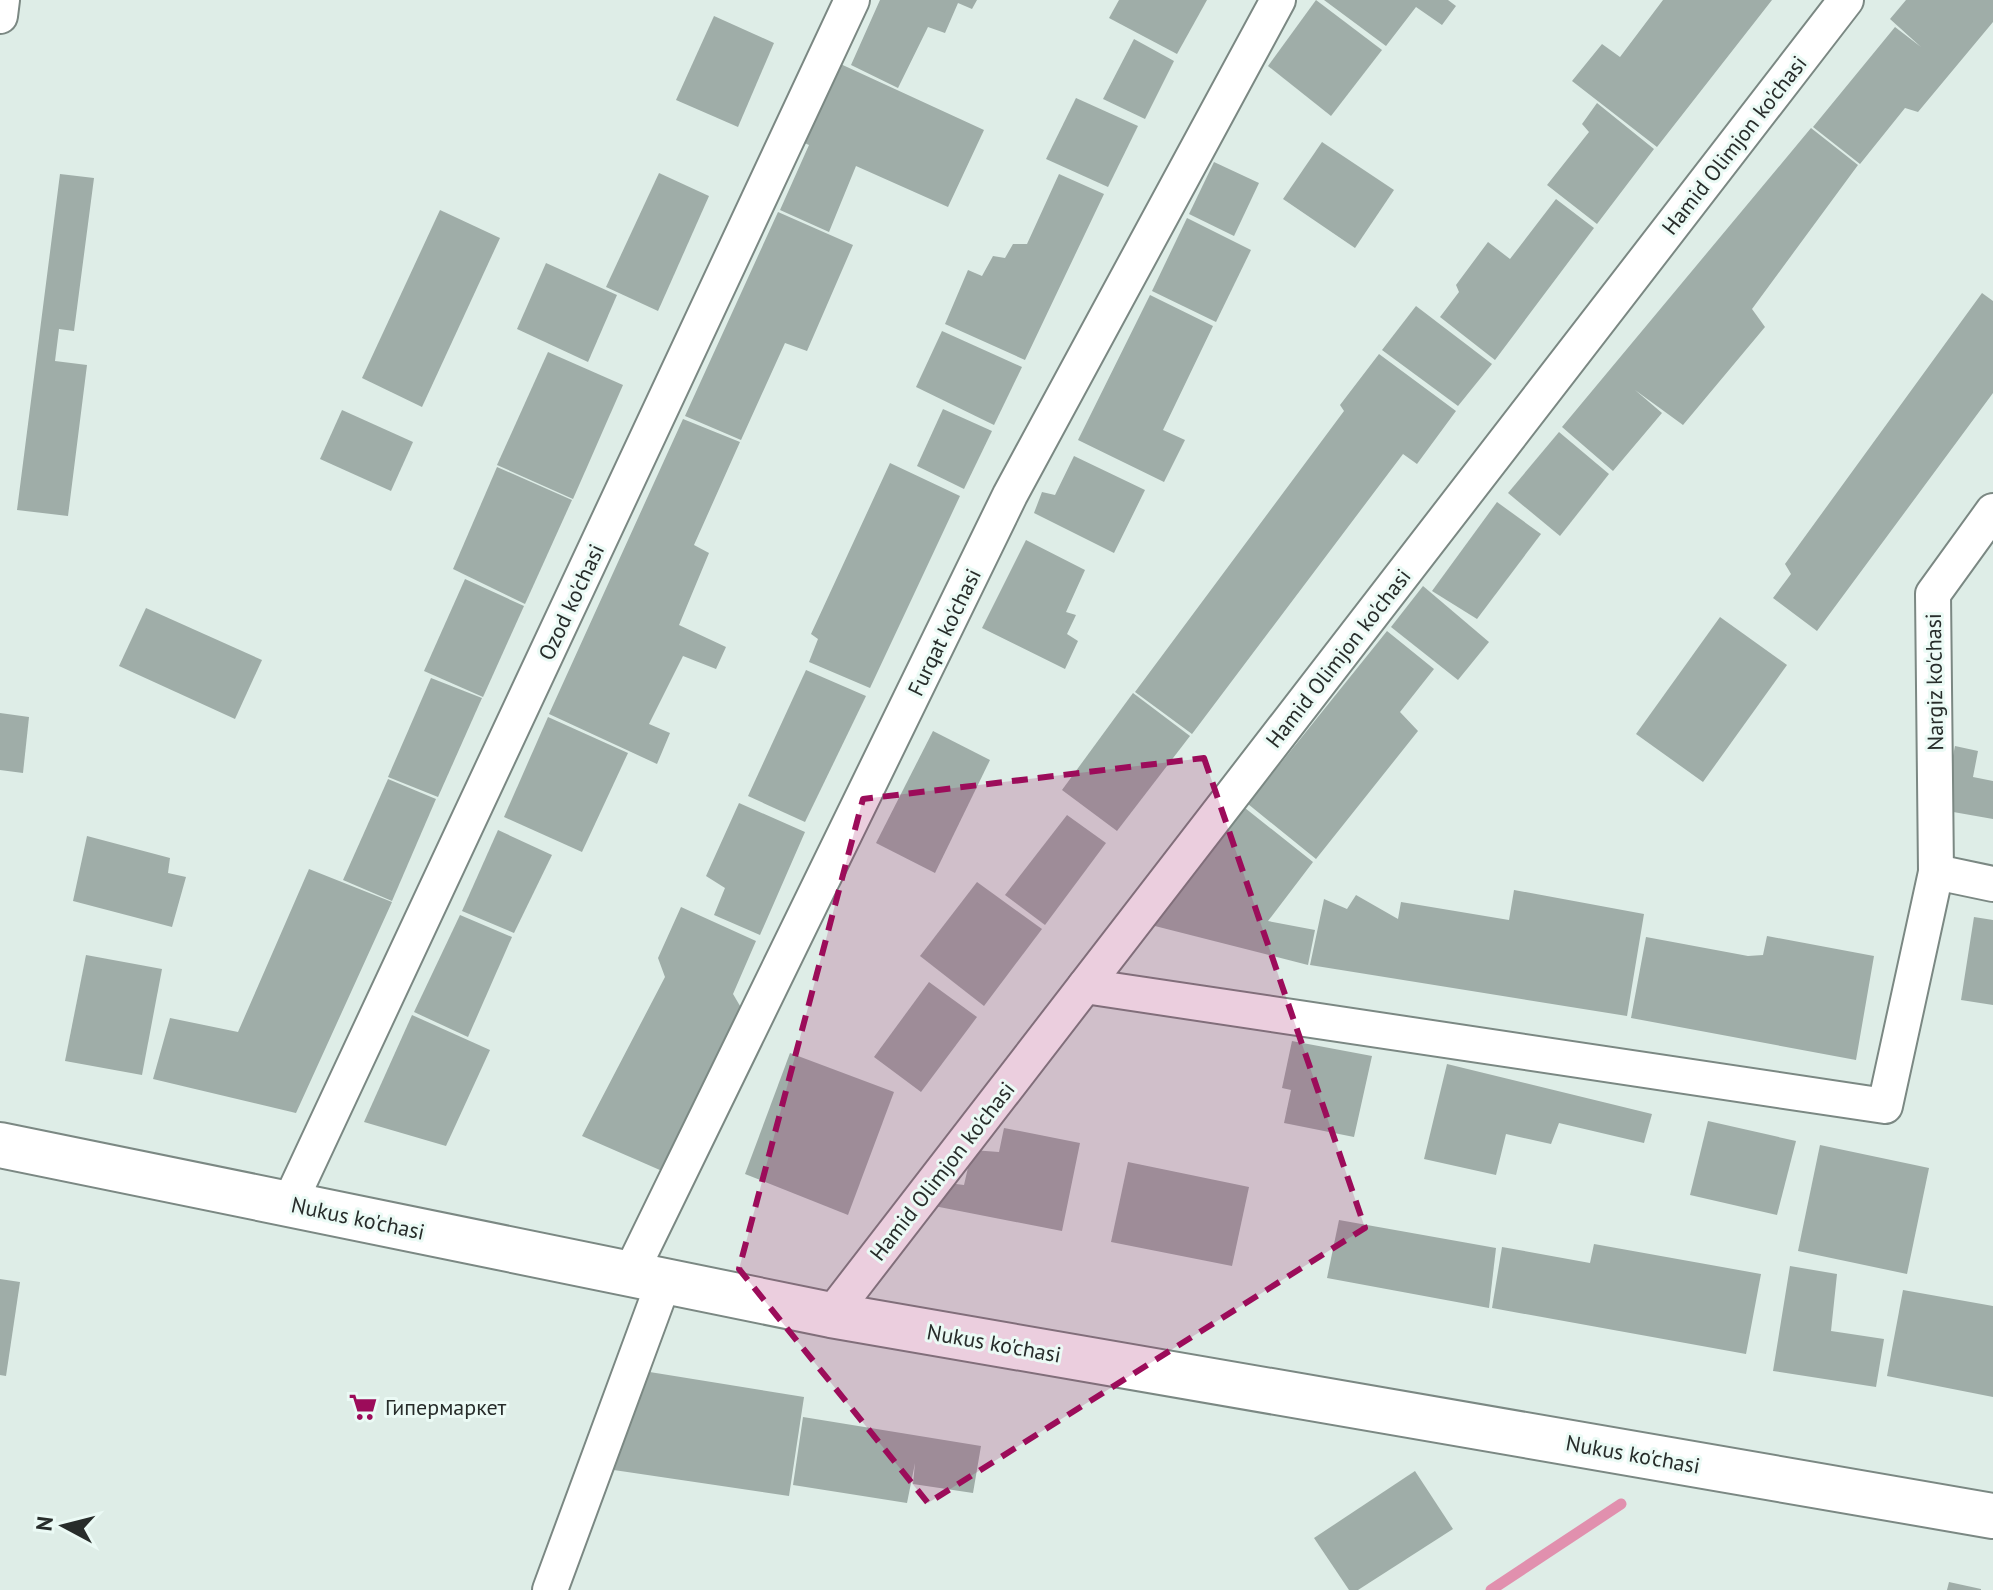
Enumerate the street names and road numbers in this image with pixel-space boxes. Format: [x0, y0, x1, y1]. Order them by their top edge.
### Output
street label: Hamid Olimjon ko'chasi [1655, 50, 1813, 240]
street label: Ozod ko'chasi [532, 539, 610, 665]
street label: Hamid Olimjon ko'chasi [1259, 563, 1417, 753]
street label: Furqat ko'chasi [901, 564, 987, 700]
street label: Nargiz ko'chasi [1919, 613, 1949, 751]
street label: Hamid Olimjon ko'chasi [863, 1076, 1021, 1266]
street label: Nukus ko'chasi [289, 1190, 427, 1246]
street label: Nukus ko'chasi [925, 1317, 1063, 1369]
street label: Nukus ko'chasi [1564, 1428, 1702, 1480]

